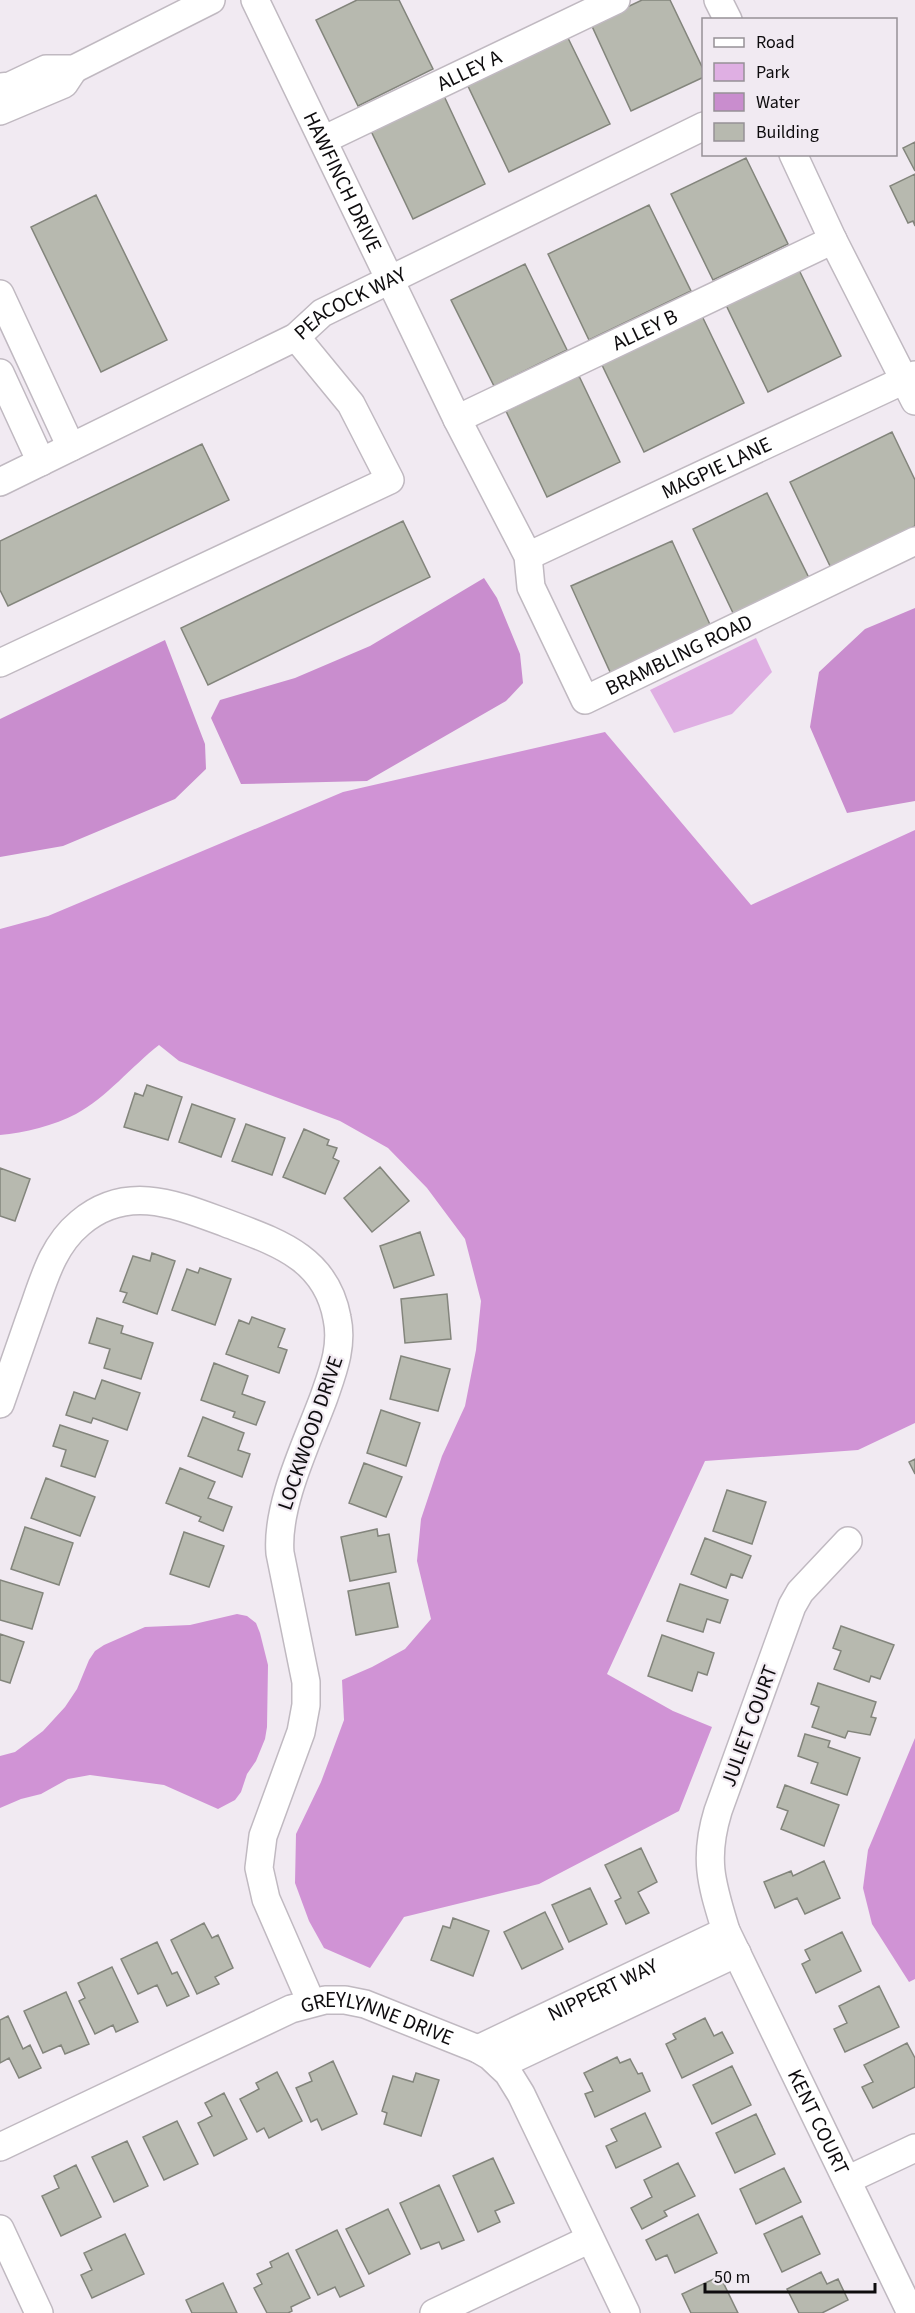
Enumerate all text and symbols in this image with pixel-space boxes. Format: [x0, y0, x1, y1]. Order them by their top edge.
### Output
legend [702, 18, 897, 156]
text: Road [756, 30, 795, 55]
street label: ALLEY A [432, 42, 507, 98]
text: Park [756, 60, 790, 85]
text: Water [756, 90, 800, 115]
street label: HAWFINCH DRIVE [296, 106, 390, 258]
text: Building [756, 120, 819, 145]
street label: PEACOCK WAY [287, 259, 412, 347]
street label: ALLEY B [607, 301, 683, 358]
street label: MAGPIE LANE [656, 429, 776, 507]
street label: BRAMBLING ROAD [600, 607, 757, 703]
street label: LOCKWOOD DRIVE [270, 1352, 350, 1514]
street label: JULIET COURT [713, 1661, 785, 1791]
street label: NIPPERT WAY [543, 1950, 664, 2029]
street label: GREYLYNNE DRIVE [297, 1985, 458, 2053]
street label: KENT COURT [780, 2064, 857, 2180]
scale bar [705, 2256, 874, 2294]
text: 50 m [714, 2265, 750, 2290]

